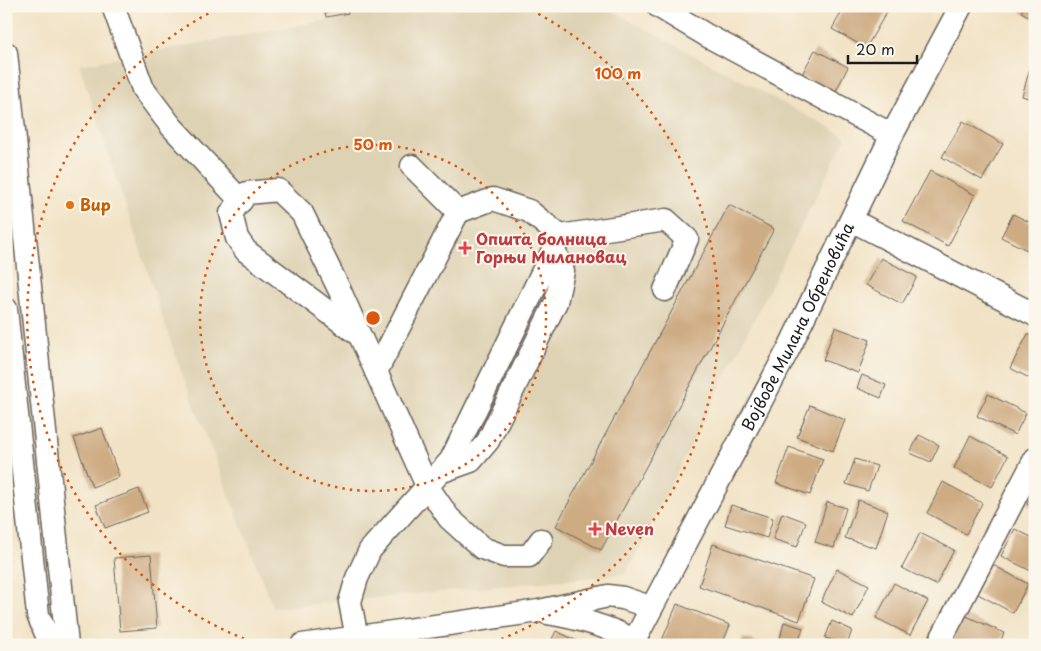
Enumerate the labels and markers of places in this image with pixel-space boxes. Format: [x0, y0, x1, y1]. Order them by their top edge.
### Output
place label: Вир [80, 192, 111, 216]
marker: Вир [64, 199, 76, 211]
place label: Општа болница Горњи Милановац [476, 226, 627, 268]
marker: Општа болница Горњи Милановац [458, 241, 472, 255]
centre of rings [364, 309, 382, 327]
place label: Neven [605, 516, 654, 540]
marker: Neven [589, 523, 601, 535]

